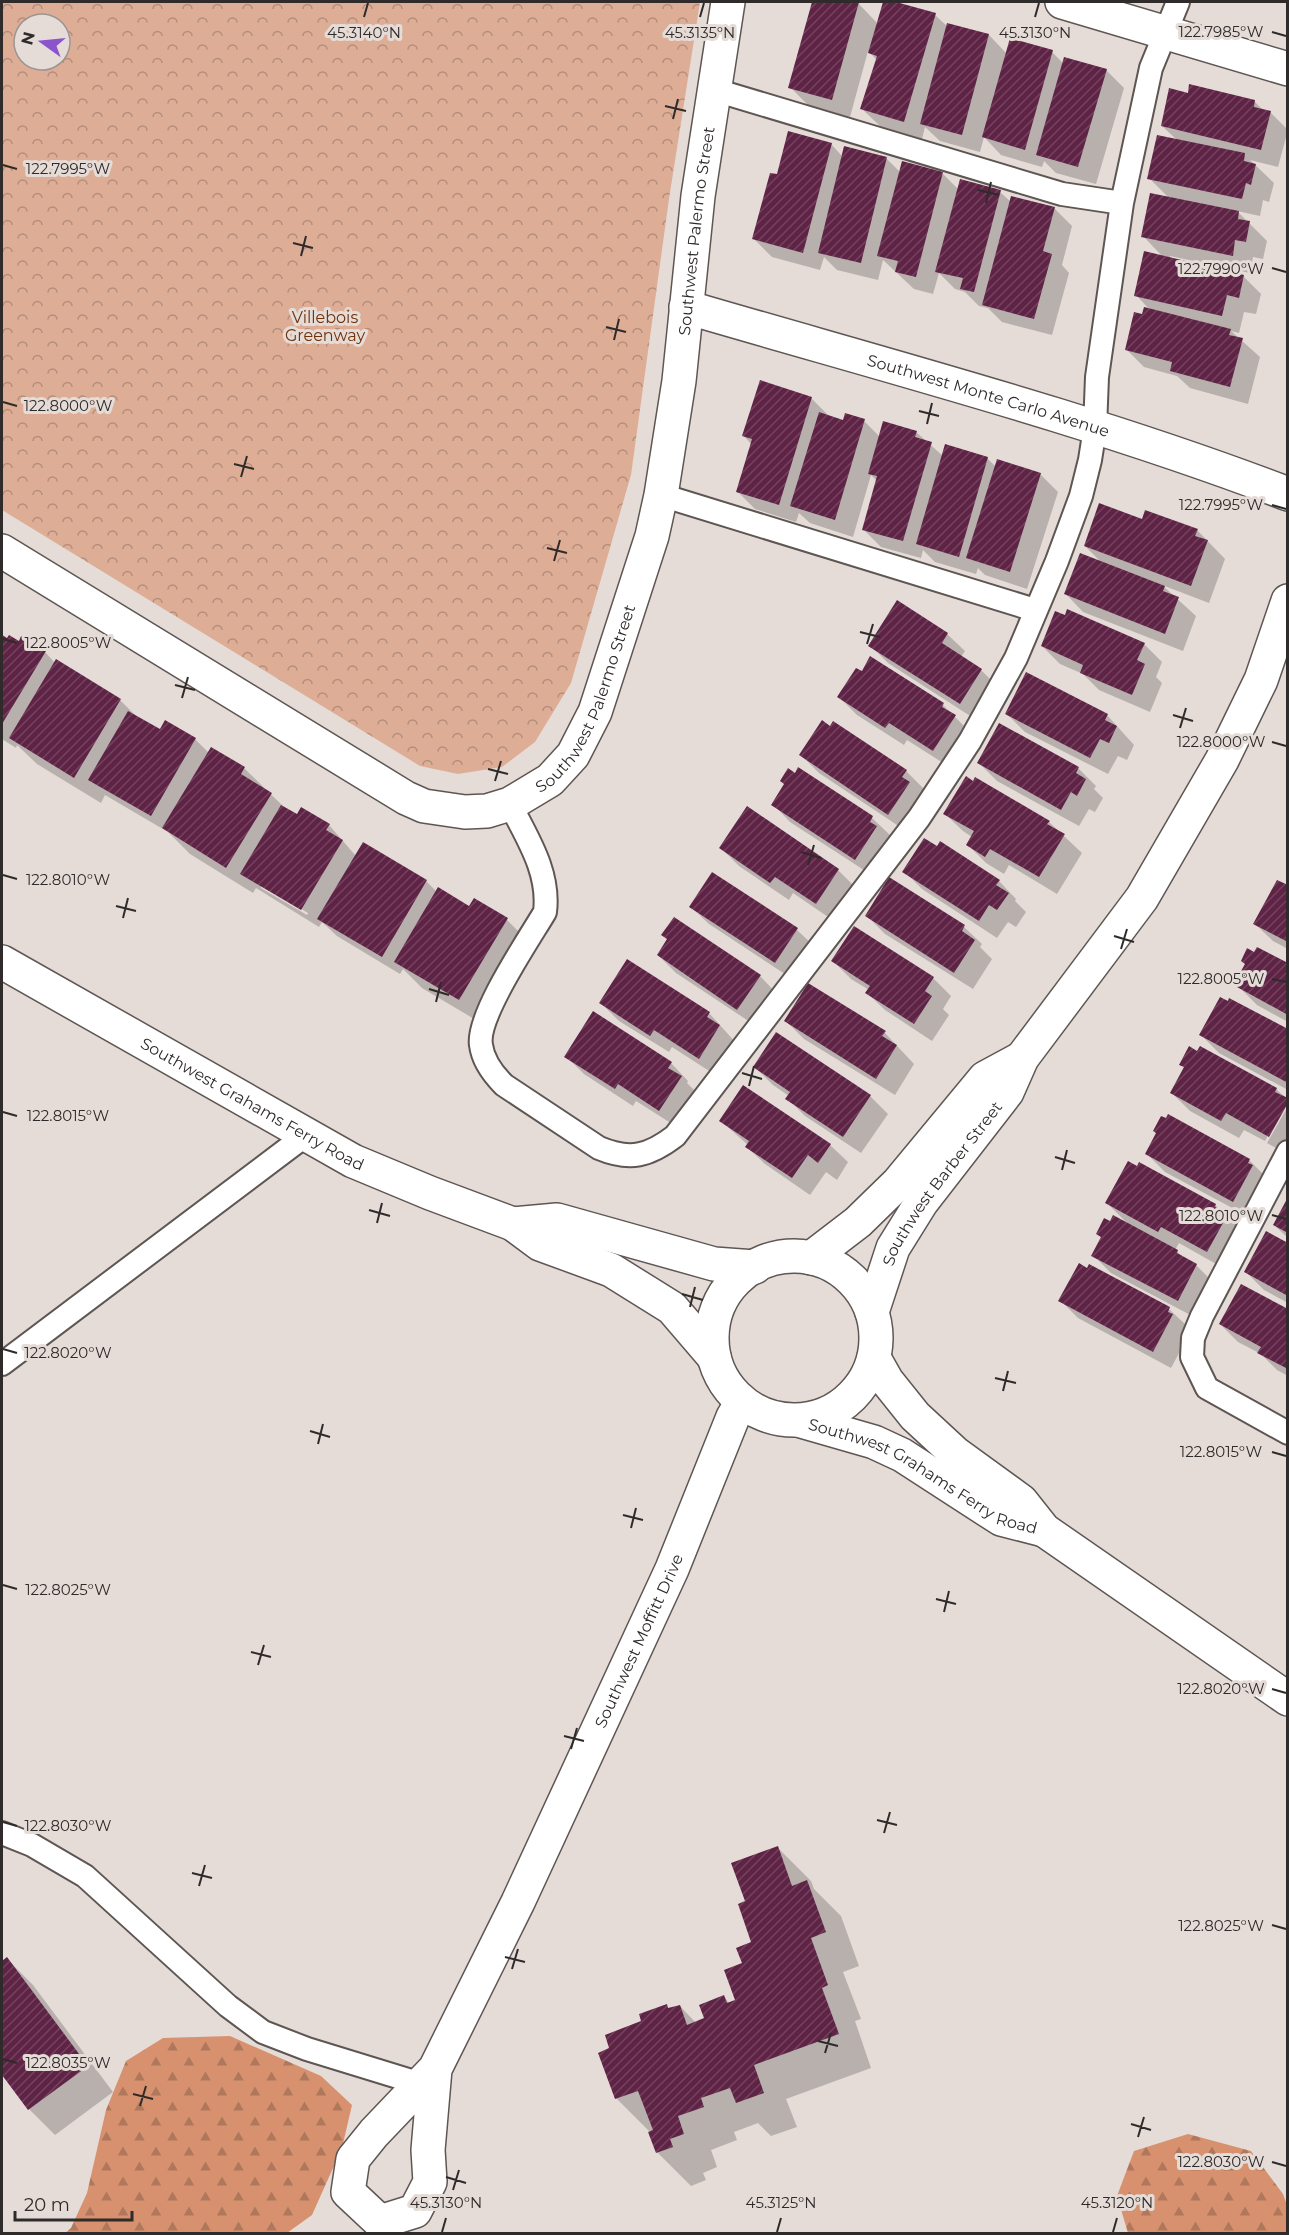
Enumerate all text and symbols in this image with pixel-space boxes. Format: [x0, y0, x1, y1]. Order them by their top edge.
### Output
north arrow [12, 12, 72, 72]
text: 122.7985°W [1179, 22, 1264, 41]
text: 45.3140°N [327, 23, 401, 42]
text: 45.3135°N [665, 23, 735, 42]
text: 45.3130°N [999, 23, 1071, 42]
text: N [17, 30, 39, 47]
street label: Southwest Palermo Street [674, 125, 718, 336]
text: 122.7995°W [26, 159, 111, 178]
text: 122.7990°W [1178, 259, 1264, 278]
park label: Villebois Greenway [285, 308, 365, 345]
street label: Southwest Monte Carlo Avenue [865, 350, 1112, 441]
text: 122.8000°W [24, 396, 113, 415]
text: 122.7995°W [1179, 495, 1264, 514]
street label: Southwest Palermo Street [532, 601, 639, 796]
text: 122.8005°W [25, 633, 112, 652]
text: 122.8000°W [1177, 732, 1266, 751]
text: 122.8010°W [26, 870, 110, 889]
text: 122.8005°W [1178, 969, 1265, 988]
street label: Southwest Grahams Ferry Road [138, 1033, 367, 1174]
street label: Southwest Barber Street [878, 1097, 1006, 1268]
text: 122.8015°W [27, 1106, 110, 1125]
text: 122.8010°W [1179, 1206, 1263, 1225]
text: 122.8020°W [24, 1343, 112, 1362]
street label: Southwest Grahams Ferry Road [806, 1414, 1039, 1537]
text: 122.8015°W [1180, 1442, 1263, 1461]
street label: Southwest Moffitt Drive [590, 1551, 687, 1731]
text: 122.8025°W [25, 1580, 111, 1599]
text: 122.8020°W [1177, 1679, 1265, 1698]
text: 122.8030°W [24, 1816, 112, 1835]
text: 122.8025°W [1178, 1916, 1264, 1935]
text: 122.8035°W [25, 2053, 111, 2072]
text: 122.8030°W [1177, 2152, 1265, 2171]
scale bar [15, 2184, 132, 2222]
text: 45.3130°N [410, 2193, 482, 2212]
text: 45.3125°N [746, 2193, 816, 2212]
text: 45.3120°N [1081, 2193, 1153, 2212]
text: 20 m [24, 2194, 70, 2216]

